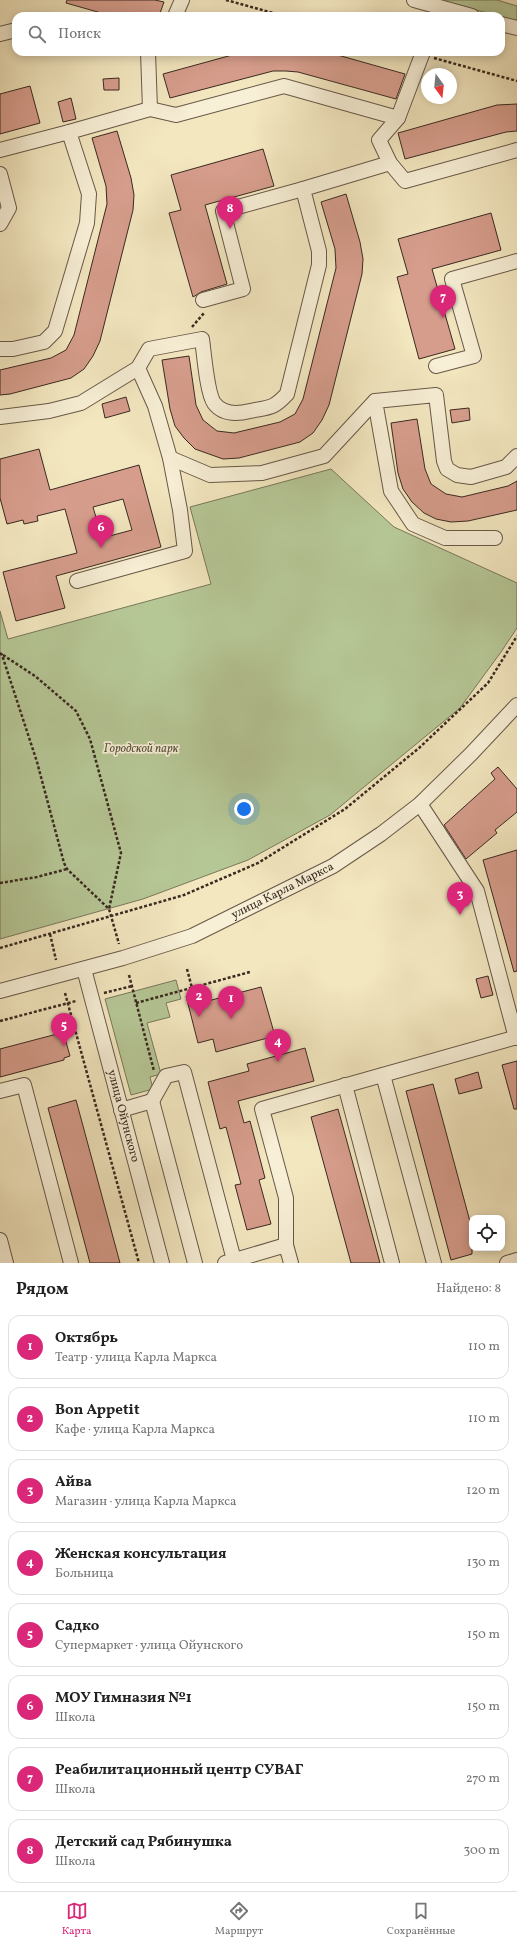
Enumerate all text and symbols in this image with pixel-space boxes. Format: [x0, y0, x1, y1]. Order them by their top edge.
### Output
search box [12, 12, 505, 56]
icon: search [26, 23, 48, 45]
text: Поиск [58, 24, 101, 45]
north arrow [421, 68, 457, 104]
pin: 8 [217, 196, 243, 229]
pin: 7 [430, 285, 456, 318]
pin: 6 [88, 515, 114, 548]
park label: Городской парк [104, 741, 179, 757]
your location [234, 799, 254, 819]
street label: улица Карла Маркса [229, 859, 337, 923]
pin: 3 [447, 882, 473, 915]
pin: 2 [186, 984, 212, 1017]
pin: 1 [218, 986, 244, 1019]
pin: 5 [51, 1013, 77, 1046]
pin: 4 [265, 1029, 291, 1062]
street label: улица Ойунского [103, 1068, 143, 1164]
map controls [469, 1215, 505, 1251]
button: locate [469, 1215, 505, 1251]
text: Рядом [16, 1278, 69, 1301]
text: Найдено: 8 [436, 1280, 501, 1298]
text: Октябрь [55, 1328, 118, 1349]
text: 1 [27, 1338, 33, 1356]
text: 110 m [468, 1338, 500, 1356]
text: Театр · улица Карла Маркса [55, 1349, 217, 1367]
text: Bon Appetit [55, 1400, 140, 1421]
text: 2 [27, 1410, 33, 1428]
text: 110 m [468, 1410, 500, 1428]
text: Кафе · улица Карла Маркса [55, 1421, 215, 1439]
text: Айва [55, 1472, 92, 1493]
text: 3 [27, 1482, 33, 1500]
text: 120 m [466, 1482, 500, 1500]
text: Магазин · улица Карла Маркса [55, 1493, 237, 1511]
text: Женская консультация [55, 1544, 227, 1565]
text: 4 [26, 1554, 34, 1572]
text: 130 m [467, 1554, 500, 1572]
text: Больница [55, 1565, 114, 1583]
text: Садко [55, 1616, 99, 1637]
text: 5 [27, 1626, 33, 1644]
text: 150 m [467, 1626, 500, 1644]
text: Супермаркет · улица Ойунского [55, 1637, 243, 1655]
text: МОУ Гимназия №1 [55, 1688, 192, 1709]
text: 6 [26, 1698, 34, 1716]
text: 150 m [467, 1698, 500, 1716]
text: Школа [55, 1709, 95, 1727]
text: Реабилитационный центр СУВАГ [55, 1760, 304, 1781]
text: 7 [27, 1770, 33, 1788]
text: 270 m [466, 1770, 500, 1788]
text: Школа [55, 1781, 95, 1799]
text: Детский сад Рябинушка [55, 1832, 232, 1853]
text: 8 [26, 1842, 34, 1860]
text: 300 m [464, 1842, 500, 1860]
text: Школа [55, 1853, 95, 1871]
tab: Карта [62, 1900, 92, 1939]
tab: Маршрут [215, 1900, 263, 1939]
tab: Сохранённые [387, 1900, 455, 1939]

